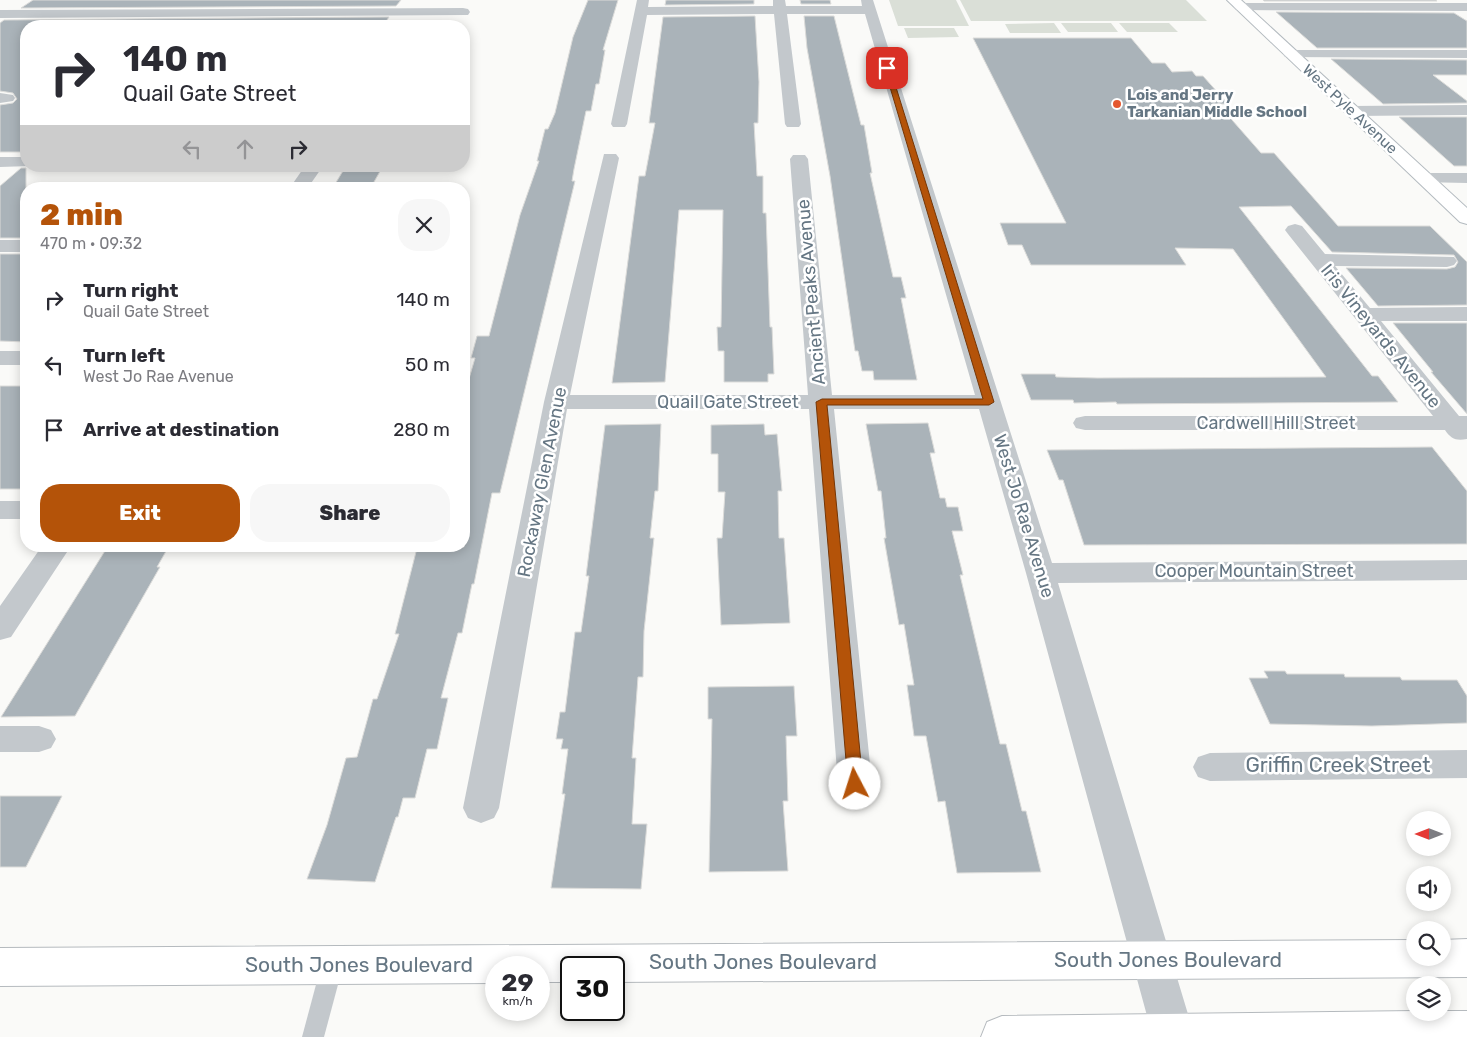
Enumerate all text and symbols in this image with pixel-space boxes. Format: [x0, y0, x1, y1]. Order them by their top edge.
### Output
text: 140 m [123, 38, 228, 80]
icon: right [40, 40, 105, 105]
pin [866, 47, 908, 89]
icon: arrive [873, 54, 901, 82]
street label: West Pyle Avenue [1299, 60, 1401, 158]
text: Quail Gate Street [123, 80, 296, 107]
place label: Lois and Jerry Tarkanian Middle School [1127, 86, 1307, 121]
marker: Lois and Jerry Tarkanian Middle School [1111, 98, 1123, 110]
icon: left [178, 135, 206, 163]
icon: ahead [231, 135, 259, 163]
icon: right [284, 135, 312, 163]
text: 2 min [40, 197, 123, 233]
street label: Ancient Peaks Avenue [792, 198, 830, 386]
button: close [398, 199, 450, 251]
text: 470 m · 09:32 [40, 234, 142, 253]
street label: Iris Vineyards Avenue [1316, 260, 1446, 412]
text: Turn right [83, 279, 178, 302]
icon: right [40, 286, 68, 314]
text: 140 m [396, 288, 450, 311]
text: Quail Gate Street [83, 302, 209, 321]
text: Turn left [83, 344, 165, 367]
icon: left [40, 351, 68, 379]
text: 50 m [405, 353, 450, 376]
text: West Jo Rae Avenue [83, 367, 234, 386]
street label: Rockaway Glen Avenue [513, 385, 571, 579]
street label: Quail Gate Street [657, 391, 799, 413]
street label: Cardwell Hill Street [1196, 412, 1356, 434]
icon: arrive [40, 416, 68, 444]
text: Arrive at destination [83, 418, 279, 441]
text: 280 m [393, 418, 450, 441]
street label: West Jo Rae Avenue [989, 432, 1059, 600]
button: Exit [40, 484, 240, 542]
button: Share [250, 484, 450, 542]
street label: Cooper Mountain Street [1154, 560, 1354, 582]
street label: Griffin Creek Street [1246, 752, 1430, 777]
position arrow [828, 757, 880, 809]
north arrow [1406, 811, 1451, 856]
map controls [1406, 811, 1451, 1021]
button: sound [1406, 866, 1451, 911]
button: search [1406, 921, 1451, 966]
street label: South Jones Boulevard [1054, 947, 1282, 972]
street label: South Jones Boulevard [649, 949, 877, 974]
street label: South Jones Boulevard [245, 952, 473, 977]
speed limit sign: 30 [560, 956, 625, 1021]
text: 29 [501, 968, 534, 997]
button: layers [1406, 976, 1451, 1021]
text: km/h [503, 994, 532, 1008]

